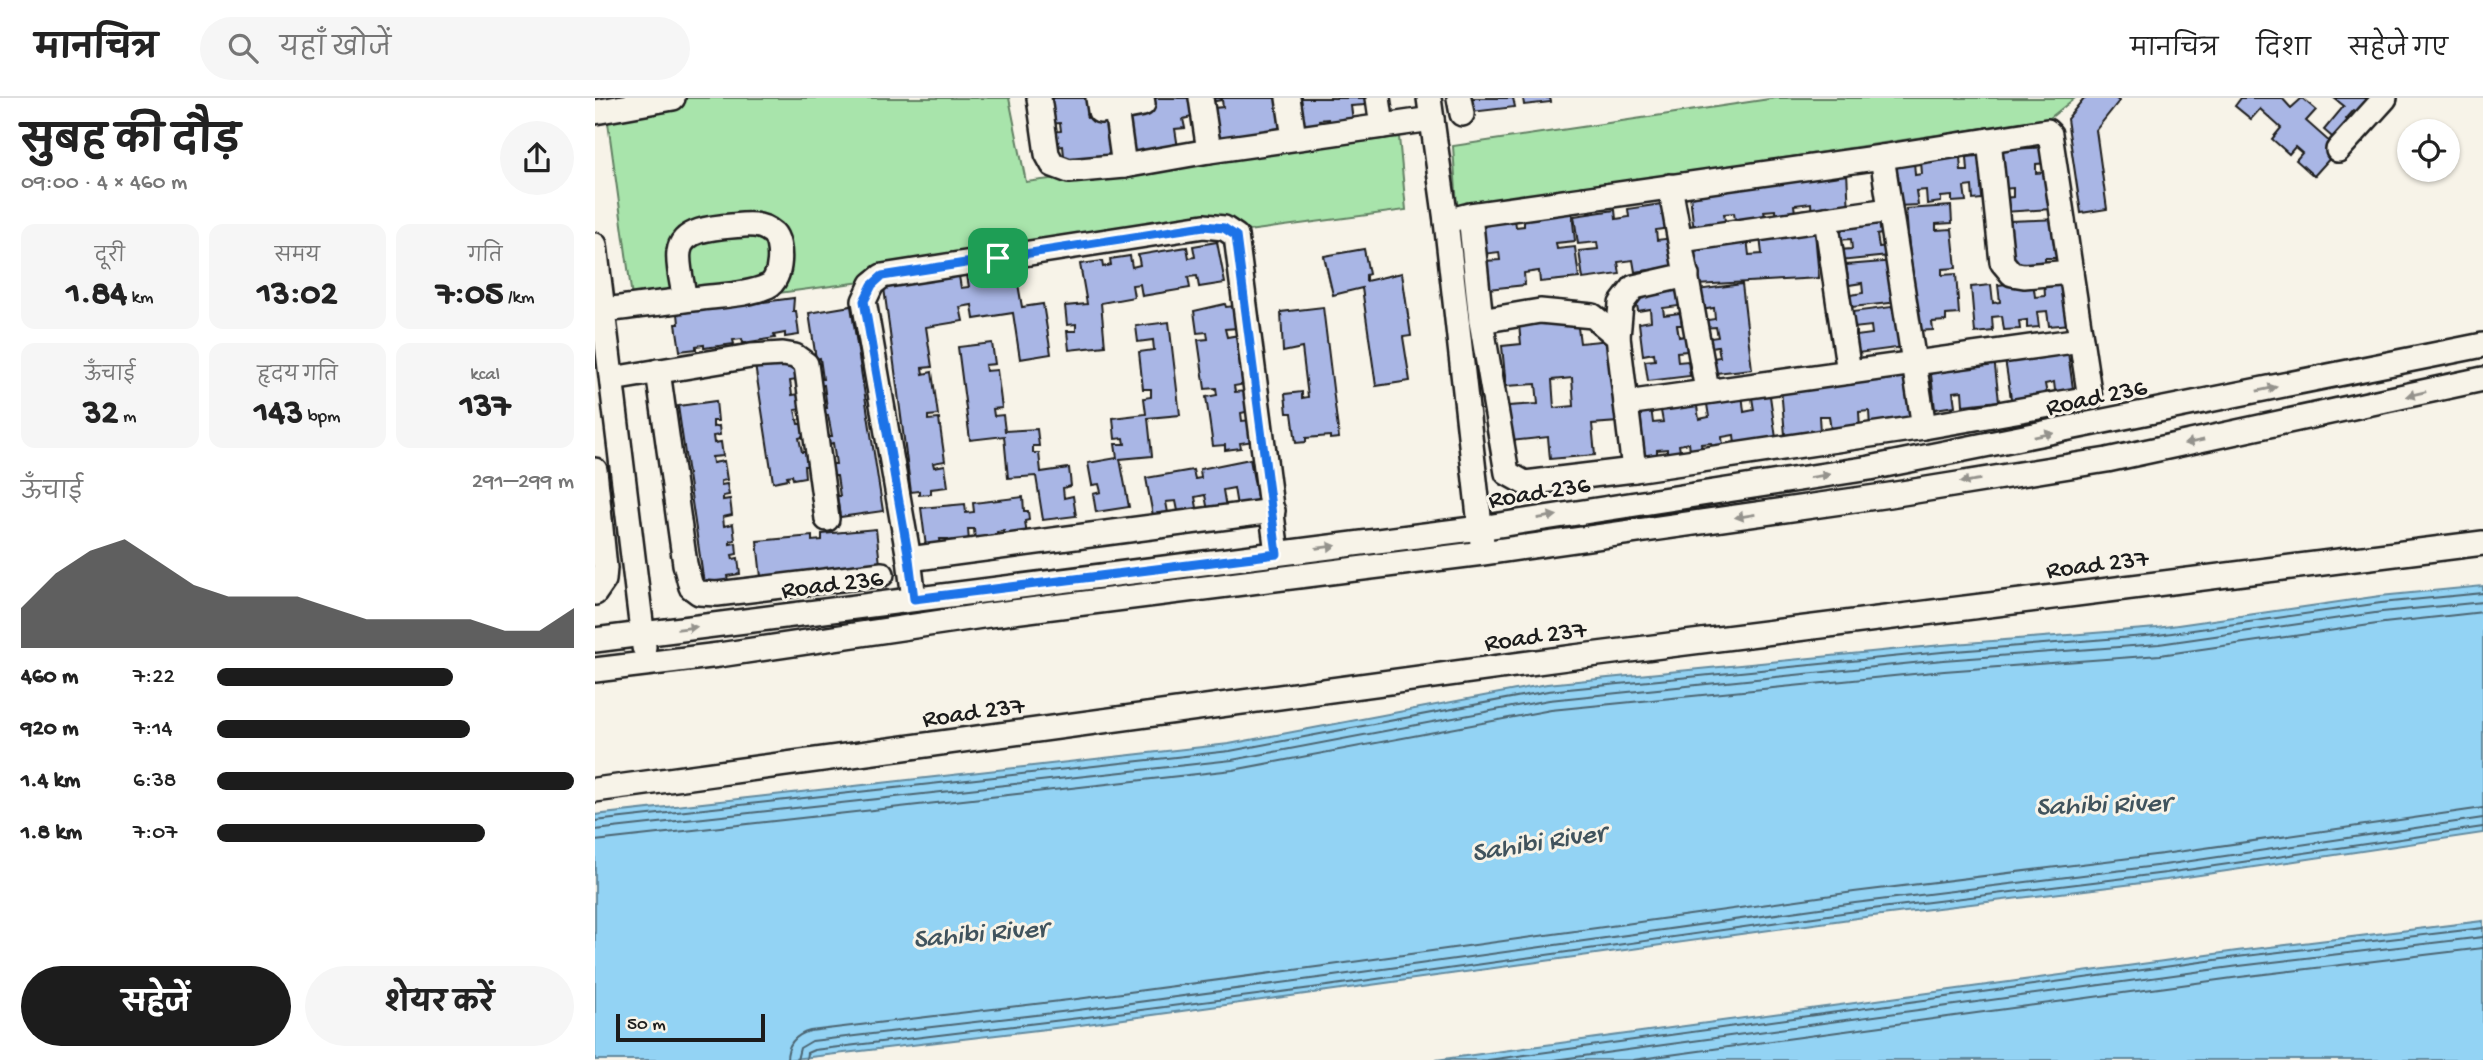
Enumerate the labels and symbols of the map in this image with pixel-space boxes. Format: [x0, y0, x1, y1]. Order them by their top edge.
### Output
pin [968, 228, 1028, 288]
street label: Road 236 [2044, 373, 2151, 425]
one-way arrow [2256, 383, 2278, 394]
one-way arrow [2405, 389, 2427, 400]
one-way arrow [2033, 429, 2055, 440]
one-way arrow [2183, 437, 2205, 448]
one-way arrow [1809, 470, 1831, 481]
street label: Road 236 [1487, 471, 1593, 518]
one-way arrow [1959, 476, 1981, 487]
one-way arrow [1734, 511, 1756, 522]
one-way arrow [1536, 512, 1558, 523]
one-way arrow [1315, 542, 1337, 553]
street label: Road 237 [2045, 545, 2152, 588]
street label: Road 236 [780, 565, 886, 608]
street label: Road 237 [1483, 616, 1590, 661]
one-way arrow [676, 623, 698, 634]
street label: Road 237 [921, 692, 1028, 737]
water label: Sahibi River [2035, 787, 2176, 825]
water label: Sahibi River [1470, 817, 1613, 871]
water label: Sahibi River [912, 913, 1054, 958]
scale bar [616, 1011, 765, 1043]

